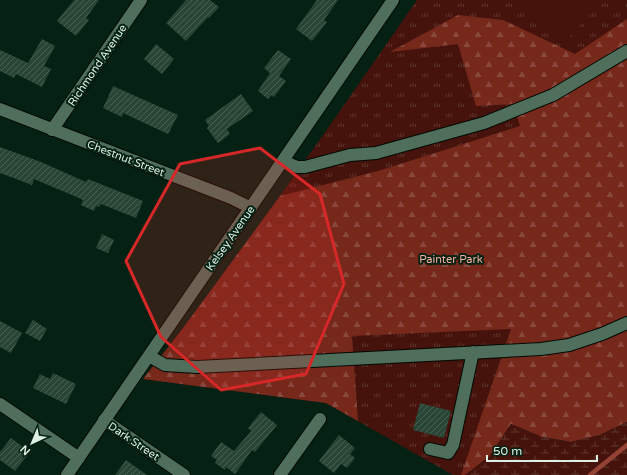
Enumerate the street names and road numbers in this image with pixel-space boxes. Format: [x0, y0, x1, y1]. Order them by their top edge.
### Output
street label: Richmond Avenue [65, 22, 130, 109]
street label: Chestnut Street [85, 138, 166, 179]
street label: Kelsey Avenue [203, 203, 258, 273]
street label: Dark Street [106, 420, 162, 463]

